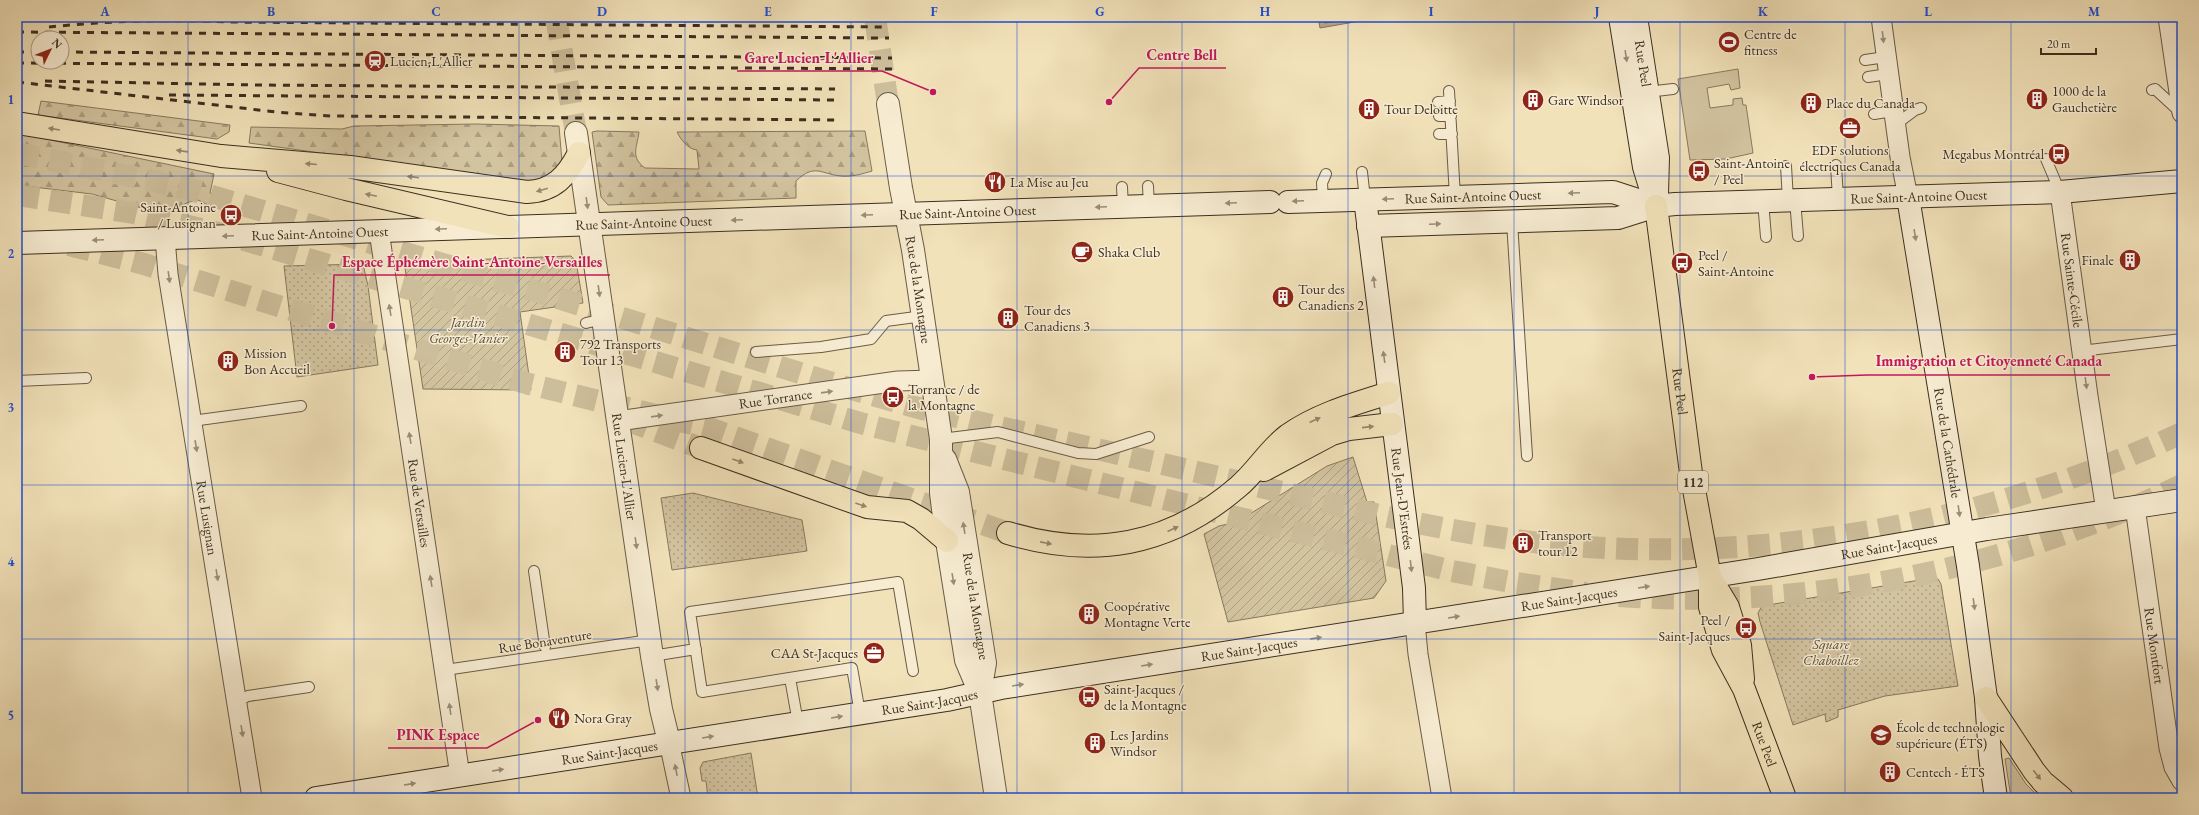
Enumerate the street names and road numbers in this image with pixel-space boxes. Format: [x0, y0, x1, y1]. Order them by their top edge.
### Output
street label: Rue Peel [1631, 39, 1656, 89]
street label: Rue Saint-Antoine Ouest [1404, 185, 1542, 207]
street label: Rue Saint-Antoine Ouest [1850, 185, 1988, 208]
street label: Rue Saint-Antoine Ouest [899, 201, 1037, 223]
street label: Rue Saint-Antoine Ouest [575, 211, 713, 234]
street label: Rue Saint-Antoine Ouest [251, 222, 389, 244]
street label: Rue Sainte-Cécile [2057, 232, 2088, 329]
street label: Rue de la Montagne [901, 234, 936, 345]
street label: Rue Peel [1668, 367, 1692, 416]
street label: Rue Torrance [738, 384, 814, 413]
street label: Rue de la Cathédrale [1930, 386, 1966, 500]
street label: Rue Lucien-L'Allier [608, 412, 641, 522]
street label: Rue Jean-D'Estrées [1387, 446, 1418, 551]
street label: Rue de Versailles [404, 457, 435, 549]
road number: 112 [1678, 471, 1708, 493]
street label: Rue Lusignan [192, 479, 222, 557]
street label: Rue Saint-Jacques [1839, 529, 1939, 563]
street label: Rue de la Montagne [959, 551, 993, 662]
street label: Rue Saint-Jacques [1520, 582, 1619, 615]
street label: Rue Montfort [2140, 606, 2169, 686]
street label: Rue Bonaventure [497, 625, 593, 657]
street label: Rue Saint-Jacques [1200, 632, 1299, 665]
street label: Rue Saint-Jacques [880, 684, 980, 719]
street label: Rue Peel [1748, 719, 1782, 770]
street label: Rue Saint-Jacques [560, 736, 659, 769]

